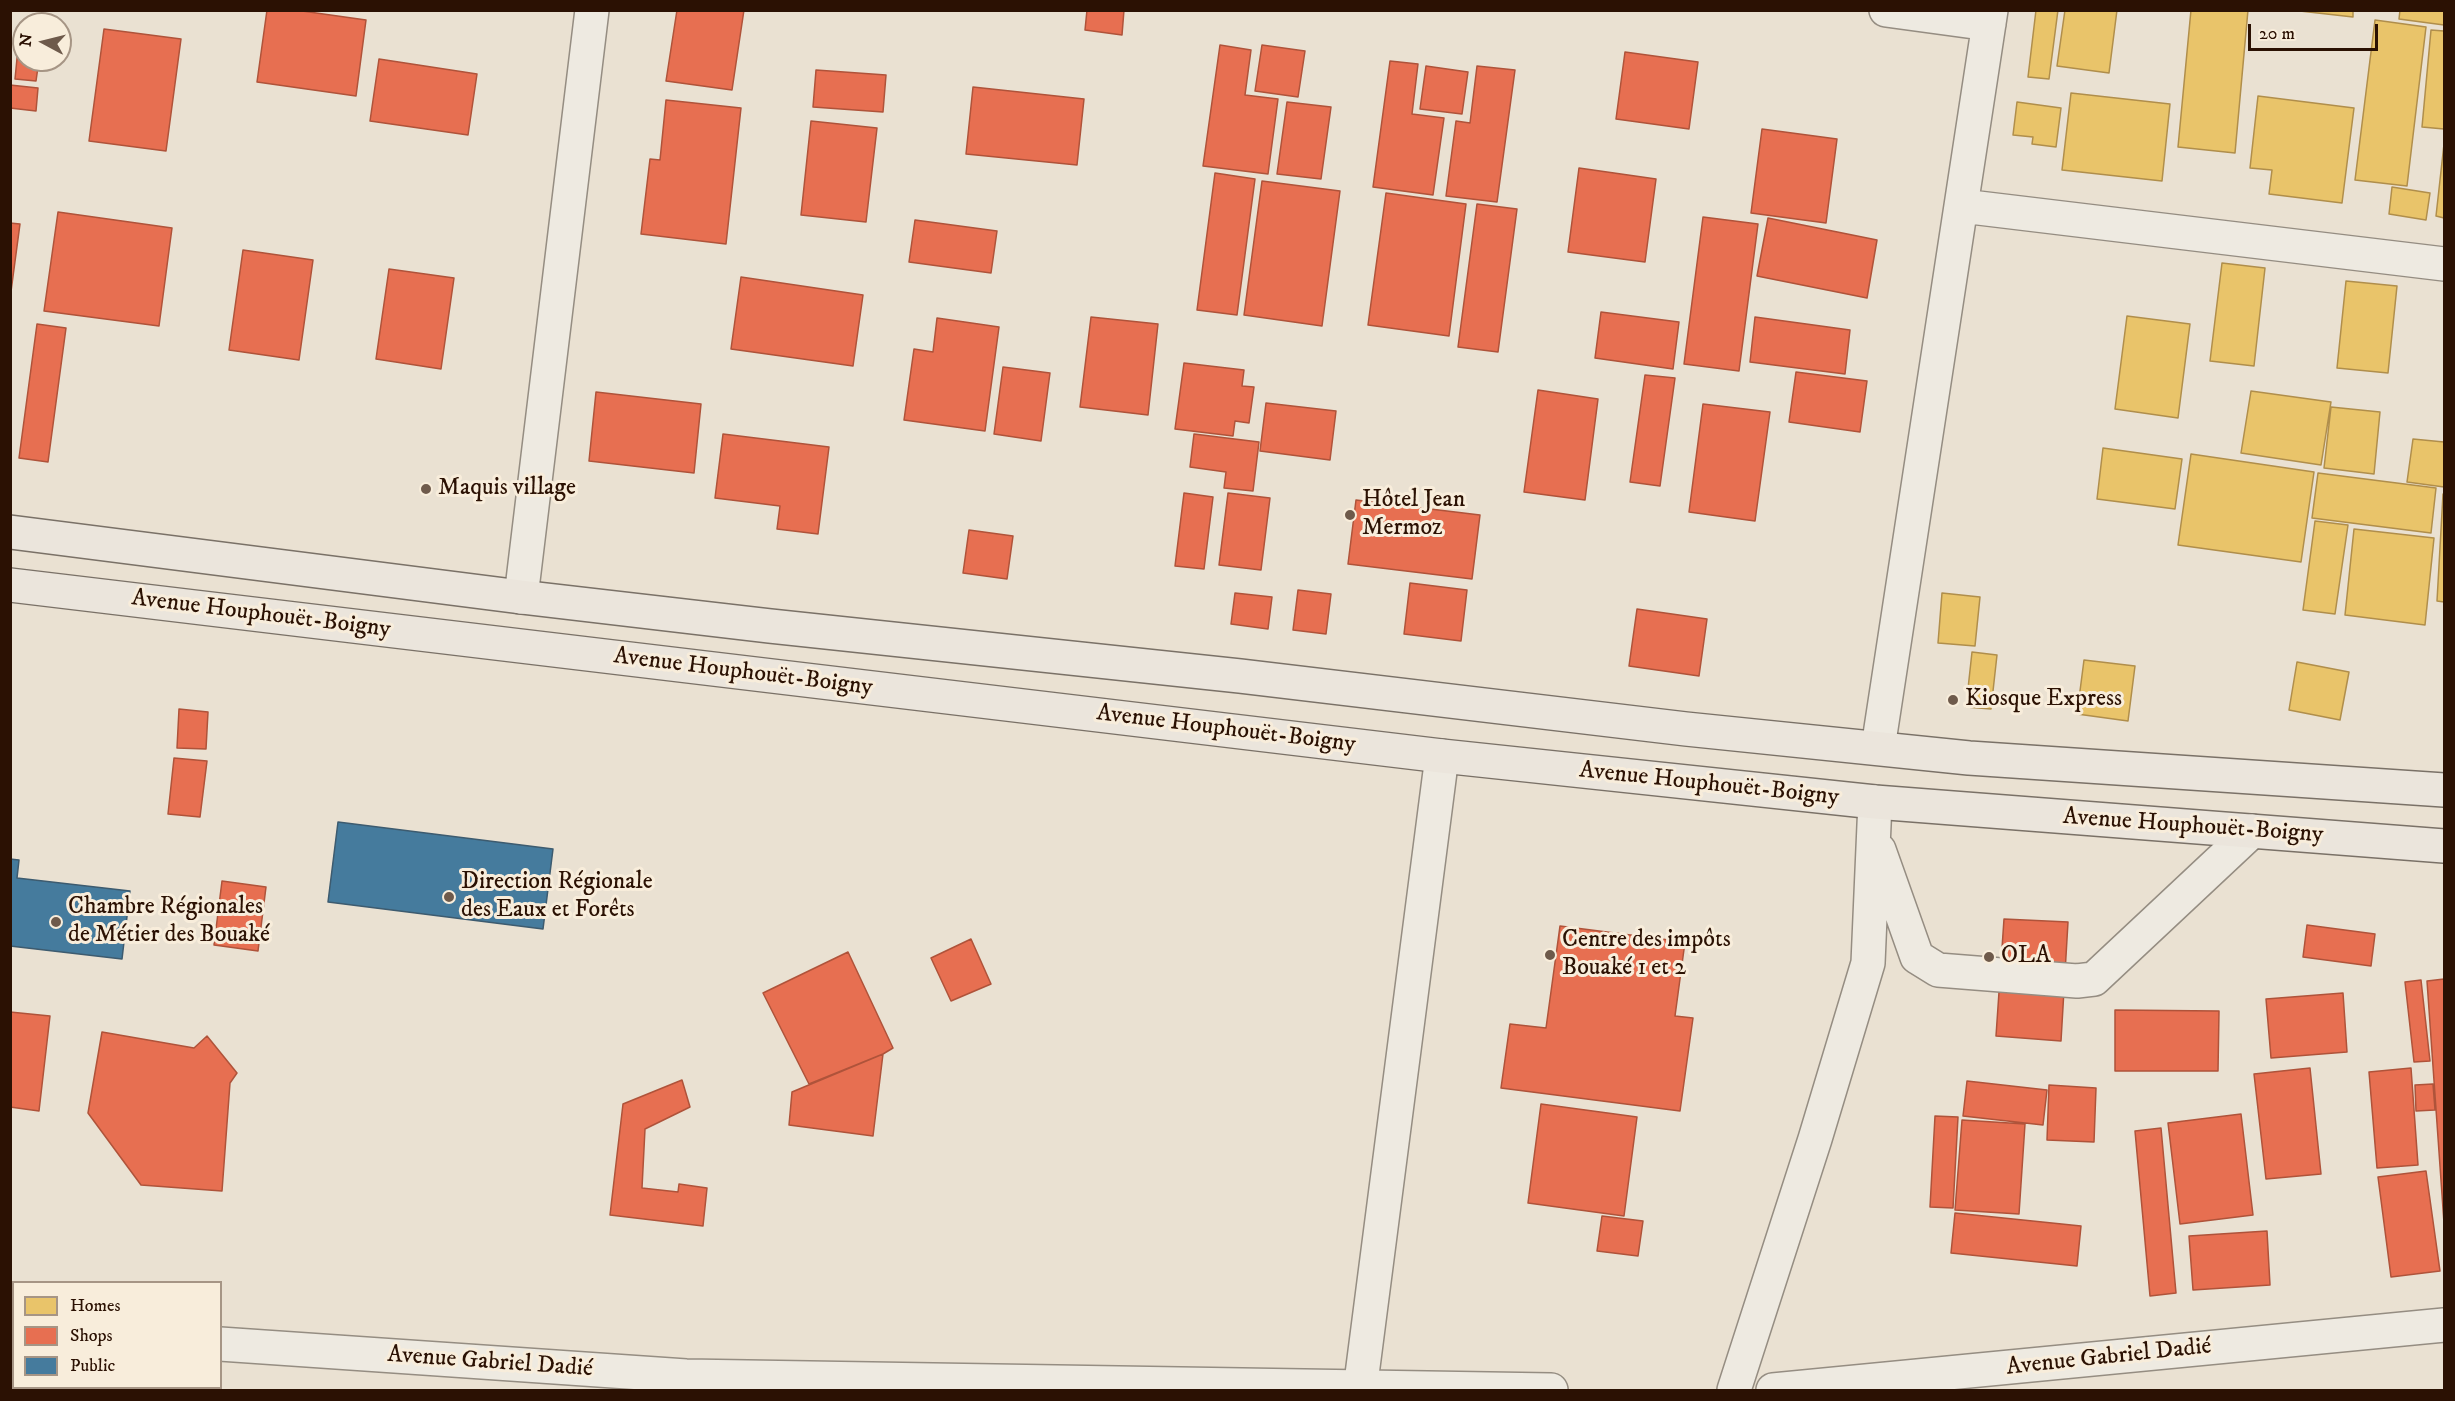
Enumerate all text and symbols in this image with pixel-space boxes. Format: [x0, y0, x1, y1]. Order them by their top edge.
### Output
north arrow [12, 12, 72, 72]
scale bar [2251, 12, 2382, 50]
text: 20 m [2259, 23, 2295, 45]
text: N [15, 32, 37, 48]
place label: Maquis village [438, 475, 576, 503]
marker: Maquis village [419, 482, 433, 496]
place label: Hôtel Jean Mermoz [1362, 487, 1465, 543]
marker: Hôtel Jean Mermoz [1343, 508, 1357, 522]
street label: Avenue Houphouët-Boigny [130, 585, 392, 645]
street label: Avenue Houphouët-Boigny [612, 643, 874, 703]
place label: Kiosque Express [1965, 686, 2122, 714]
marker: Kiosque Express [1946, 693, 1960, 707]
street label: Avenue Houphouët-Boigny [1095, 700, 1357, 760]
street label: Avenue Houphouët-Boigny [1578, 757, 1840, 813]
street label: Avenue Houphouët-Boigny [2062, 804, 2324, 850]
place label: Direction Régionale des Eaux et Forêts [461, 869, 653, 925]
marker: Direction Régionale des Eaux et Forêts [442, 890, 456, 904]
place label: Chambre Régionales de Métier des Bouaké [68, 894, 270, 950]
marker: Chambre Régionales de Métier des Bouaké [49, 915, 63, 929]
place label: Centre des impôts Bouaké 1 et 2 [1562, 927, 1731, 983]
place label: OLA [2001, 943, 2051, 971]
marker: Centre des impôts Bouaké 1 et 2 [1543, 948, 1557, 962]
marker: OLA [1982, 950, 1996, 964]
legend [12, 1281, 222, 1389]
text: Homes [70, 1295, 121, 1317]
text: Shops [70, 1325, 113, 1347]
street label: Avenue Gabriel Dadié [2005, 1333, 2213, 1383]
street label: Avenue Gabriel Dadié [386, 1341, 594, 1385]
text: Public [70, 1355, 115, 1377]

